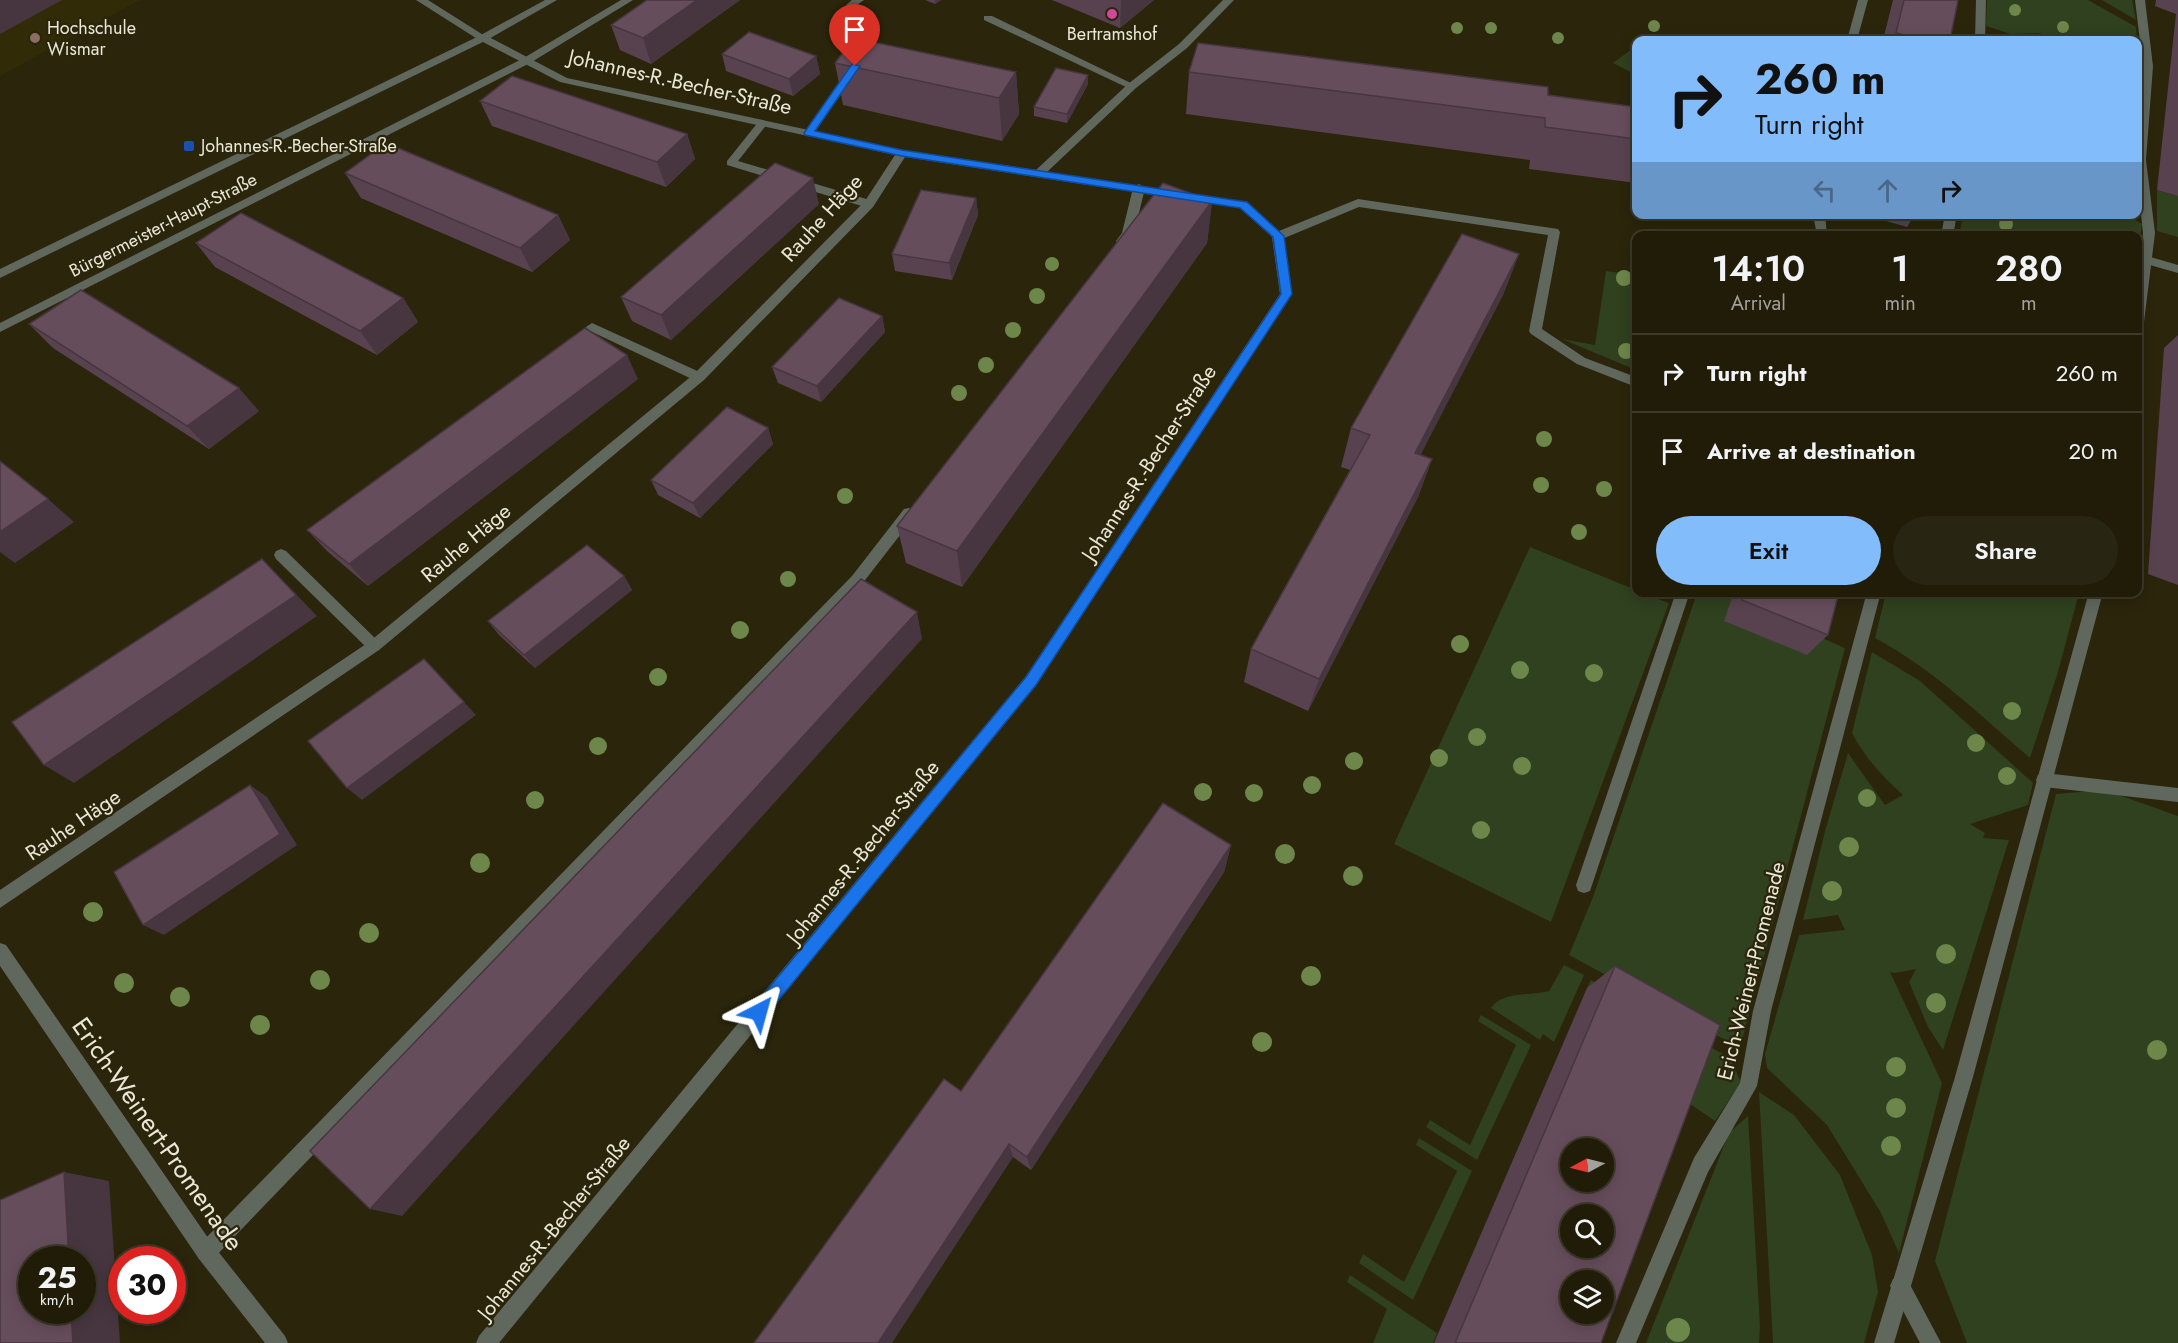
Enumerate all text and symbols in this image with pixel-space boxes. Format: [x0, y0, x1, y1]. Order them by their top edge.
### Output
pin [829, 4, 880, 66]
marker: Bertramshof [1105, 7, 1119, 21]
icon: arrive [838, 13, 871, 46]
place label: Hochschule Wismar [47, 15, 136, 62]
place label: Bertramshof [1067, 21, 1158, 47]
marker: Hochschule Wismar [28, 31, 42, 45]
street label: Johannes-R.-Becher-Straße [562, 41, 795, 122]
text: 260 m [1755, 49, 1886, 110]
icon: right [1656, 60, 1734, 138]
text: Turn right [1755, 105, 1863, 144]
place label: Johannes-R.-Becher-Straße [199, 133, 397, 159]
marker: Johannes-R.-Becher-Straße [182, 139, 196, 153]
street label: Bürgermeister-Haupt-Straße [65, 166, 261, 284]
street label: Rauhe Häge [774, 167, 870, 269]
icon: left [1808, 174, 1841, 207]
icon: ahead [1871, 174, 1904, 207]
icon: right [1934, 174, 1967, 207]
text: 14:10 [1711, 242, 1805, 294]
text: 1 [1891, 242, 1909, 294]
text: 280 [1995, 242, 2063, 294]
text: Arrival [1731, 289, 1786, 318]
text: min [1884, 289, 1916, 318]
text: m [2021, 289, 2037, 318]
icon: right [1656, 357, 1689, 390]
text: Turn right [1707, 357, 1807, 389]
text: 260 m [2056, 357, 2118, 389]
street label: Johannes-R.-Becher-Straße [1073, 359, 1224, 569]
icon: arrive [1656, 435, 1689, 468]
text: Arrive at destination [1707, 435, 1916, 467]
text: 20 m [2069, 435, 2118, 467]
street label: Rauhe Häge [415, 496, 518, 590]
button: Exit [1656, 516, 1881, 585]
button: Share [1893, 516, 2118, 585]
street label: Johannes-R.-Becher-Straße [778, 754, 947, 953]
street label: Rauhe Häge [19, 782, 127, 868]
street label: Erich-Weinert-Promenade [1709, 858, 1793, 1083]
position arrow [727, 980, 791, 1044]
street label: Erich-Weinert-Promenade [63, 1009, 253, 1259]
street label: Johannes-R.-Becher-Straße [469, 1130, 638, 1329]
north arrow [1560, 1138, 1614, 1192]
map controls [1560, 1138, 1614, 1324]
button: search [1560, 1204, 1614, 1258]
speed limit sign: 30 [108, 1246, 186, 1324]
text: 25 [37, 1256, 77, 1299]
button: layers [1560, 1270, 1614, 1324]
text: km/h [40, 1289, 74, 1311]

